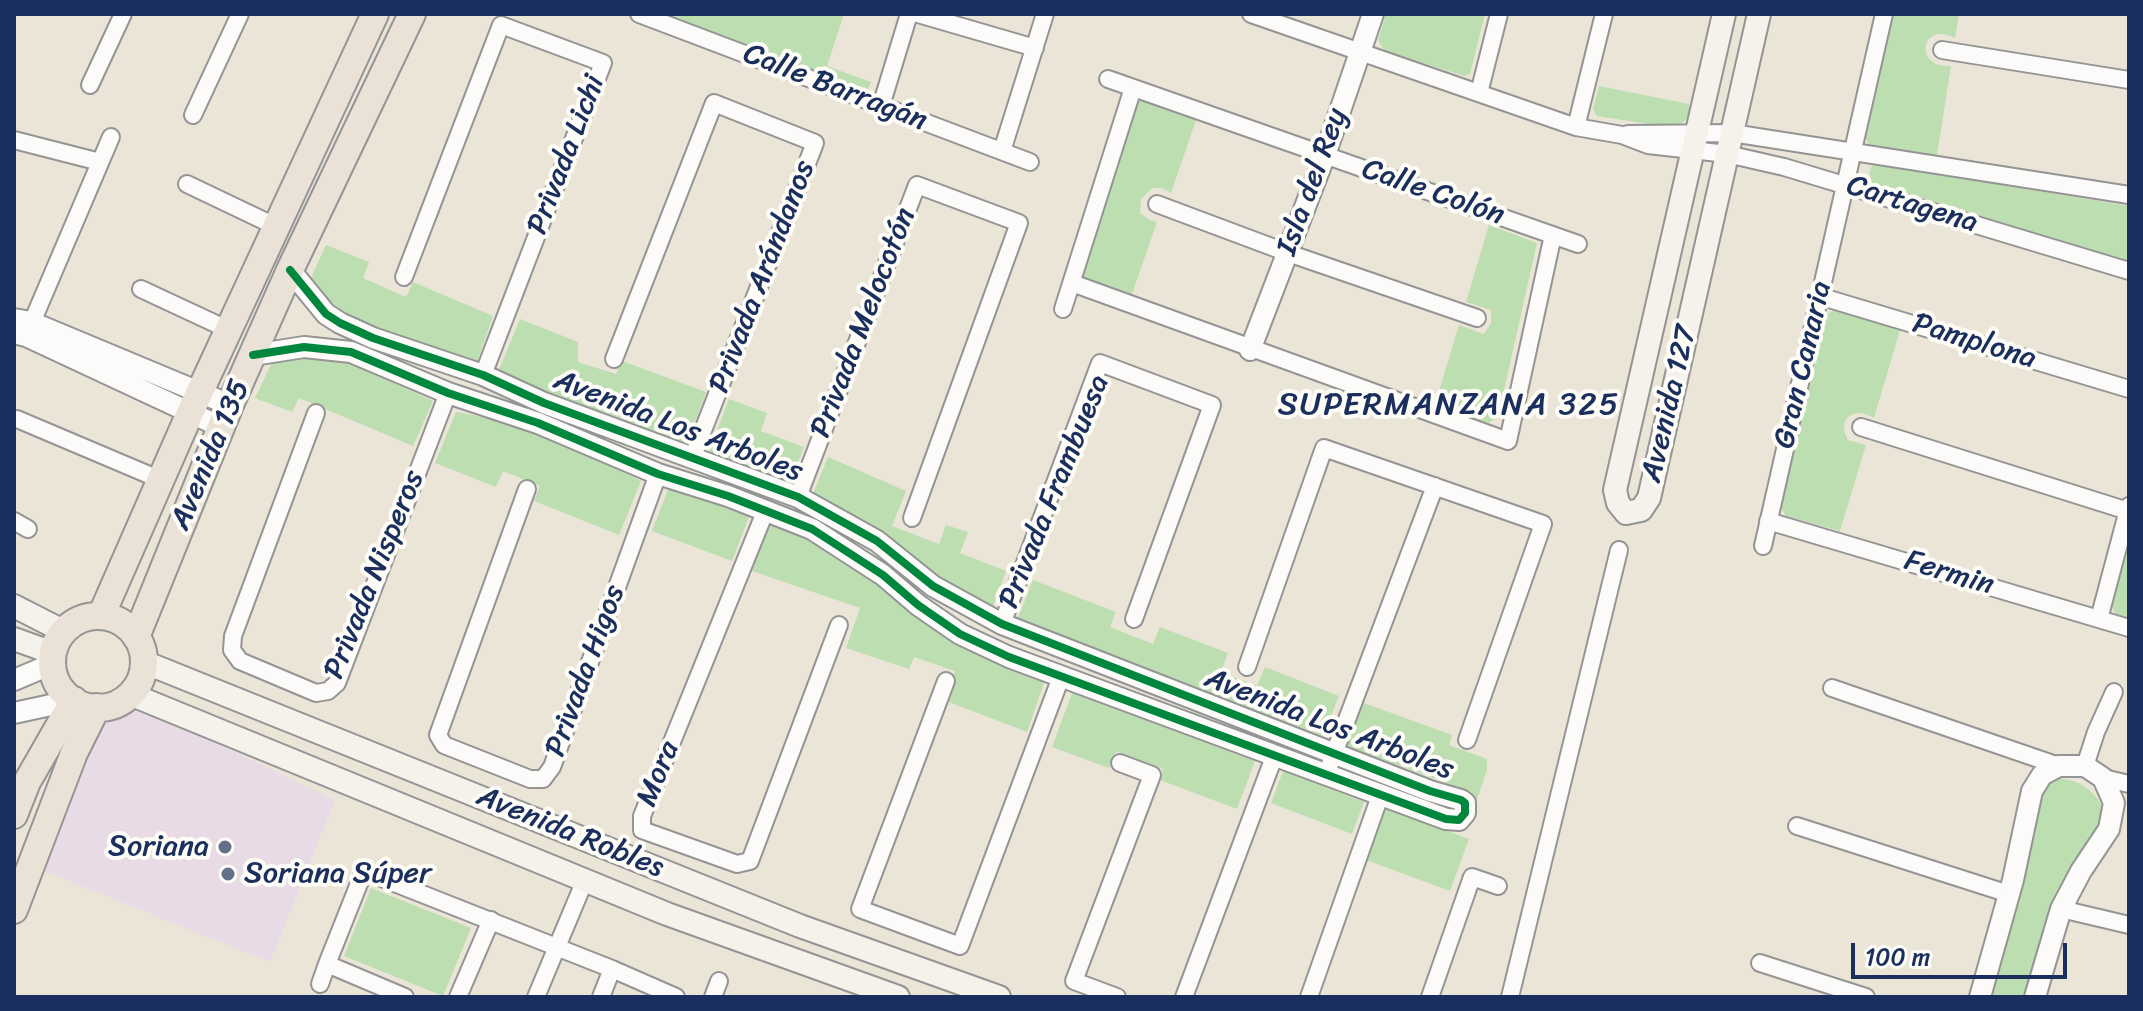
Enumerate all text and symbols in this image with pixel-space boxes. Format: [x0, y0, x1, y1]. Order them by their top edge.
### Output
street label: Calle Barragán [738, 36, 932, 140]
street label: Privada Lichi [520, 70, 614, 240]
street label: Isla del Rey [1270, 104, 1356, 260]
street label: Calle Colón [1357, 152, 1509, 234]
street label: Privada Arándanos [702, 156, 824, 398]
street label: Cartagena [1842, 168, 1982, 242]
street label: Privada Melocotón [804, 203, 924, 443]
street label: Gran Canaria [1767, 278, 1841, 452]
street label: Pamplona [1908, 306, 2040, 378]
street label: Avenida 127 [1635, 322, 1705, 486]
street label: Avenida Los Arboles [548, 363, 808, 491]
street label: Privada Frambuesa [992, 370, 1118, 614]
street label: Avenida 135 [163, 374, 259, 536]
district label: SUPERMANZANA 325 [1277, 387, 1621, 425]
street label: Privada Nisperos [317, 466, 433, 684]
street label: Fermin [1900, 543, 1998, 605]
street label: Privada Higos [538, 580, 634, 762]
street label: Avenida Los Arboles [1199, 661, 1459, 789]
street label: Mora [630, 736, 688, 812]
street label: Avenida Robles [471, 779, 669, 887]
place label: Soriana [108, 829, 209, 865]
marker: Soriana [216, 838, 234, 856]
place label: Soriana Súper [244, 856, 431, 892]
marker: Soriana Súper [219, 865, 237, 883]
scale bar [1855, 927, 2071, 977]
text: 100 m [1865, 936, 1930, 978]

